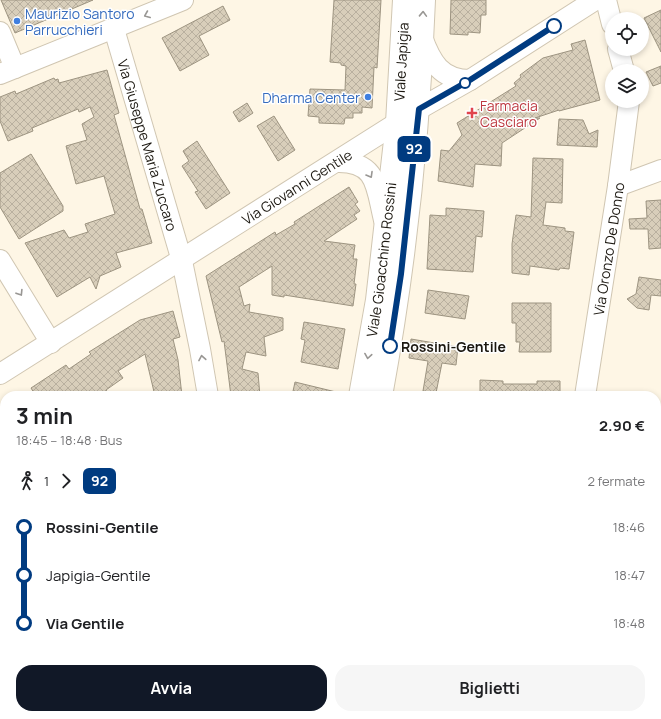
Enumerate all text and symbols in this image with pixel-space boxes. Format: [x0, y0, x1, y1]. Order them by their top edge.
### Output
place label: Maurizio Santoro Parrucchieri [25, 4, 134, 39]
one-way arrow [143, 10, 151, 18]
one-way arrow [419, 11, 427, 17]
map controls [605, 12, 649, 108]
button: locate [605, 12, 649, 56]
marker: Maurizio Santoro Parrucchieri [12, 16, 22, 26]
unlabelled marker [546, 18, 562, 34]
street label: Viale Japigia [389, 22, 412, 102]
street label: Via Giuseppe Maria Zuccaro [114, 57, 182, 233]
button: layers [605, 64, 649, 108]
unlabelled marker [459, 77, 471, 89]
place label: Dharma Center [262, 88, 360, 107]
marker: Dharma Center [363, 92, 373, 102]
place label: Farmacia Casciaro [480, 96, 538, 131]
marker: Farmacia Casciaro [467, 108, 477, 118]
line badge: 92 [396, 136, 432, 162]
text: 92 [405, 139, 423, 158]
street label: Via Giovanni Gentile [238, 144, 355, 228]
one-way arrow [366, 171, 373, 179]
street label: Viale Gioacchino Rossini [361, 181, 400, 338]
street label: Via Oronzo De Donno [588, 181, 628, 317]
one-way arrow [16, 289, 23, 296]
place label: Rossini-Gentile [401, 337, 506, 356]
marker: Rossini-Gentile [382, 338, 398, 354]
one-way arrow [364, 353, 373, 359]
one-way arrow [198, 354, 207, 361]
text: 3 min [16, 401, 73, 431]
text: 2.90 € [599, 415, 645, 436]
text: 18:45 – 18:48 · Bus [16, 431, 122, 449]
icon: walk [16, 470, 38, 492]
icon: forward [55, 470, 77, 492]
text: 92 [91, 471, 108, 490]
text: 1 [44, 472, 49, 490]
text: 2 fermate [588, 472, 645, 490]
text: Rossini-Gentile [46, 517, 158, 538]
text: 18:46 [613, 518, 645, 536]
text: Japigia-Gentile [46, 565, 151, 586]
text: 18:47 [614, 566, 645, 584]
text: Via Gentile [46, 613, 124, 634]
text: 18:48 [613, 614, 645, 632]
button: Avvia [16, 665, 327, 711]
button: Biglietti [335, 665, 645, 711]

